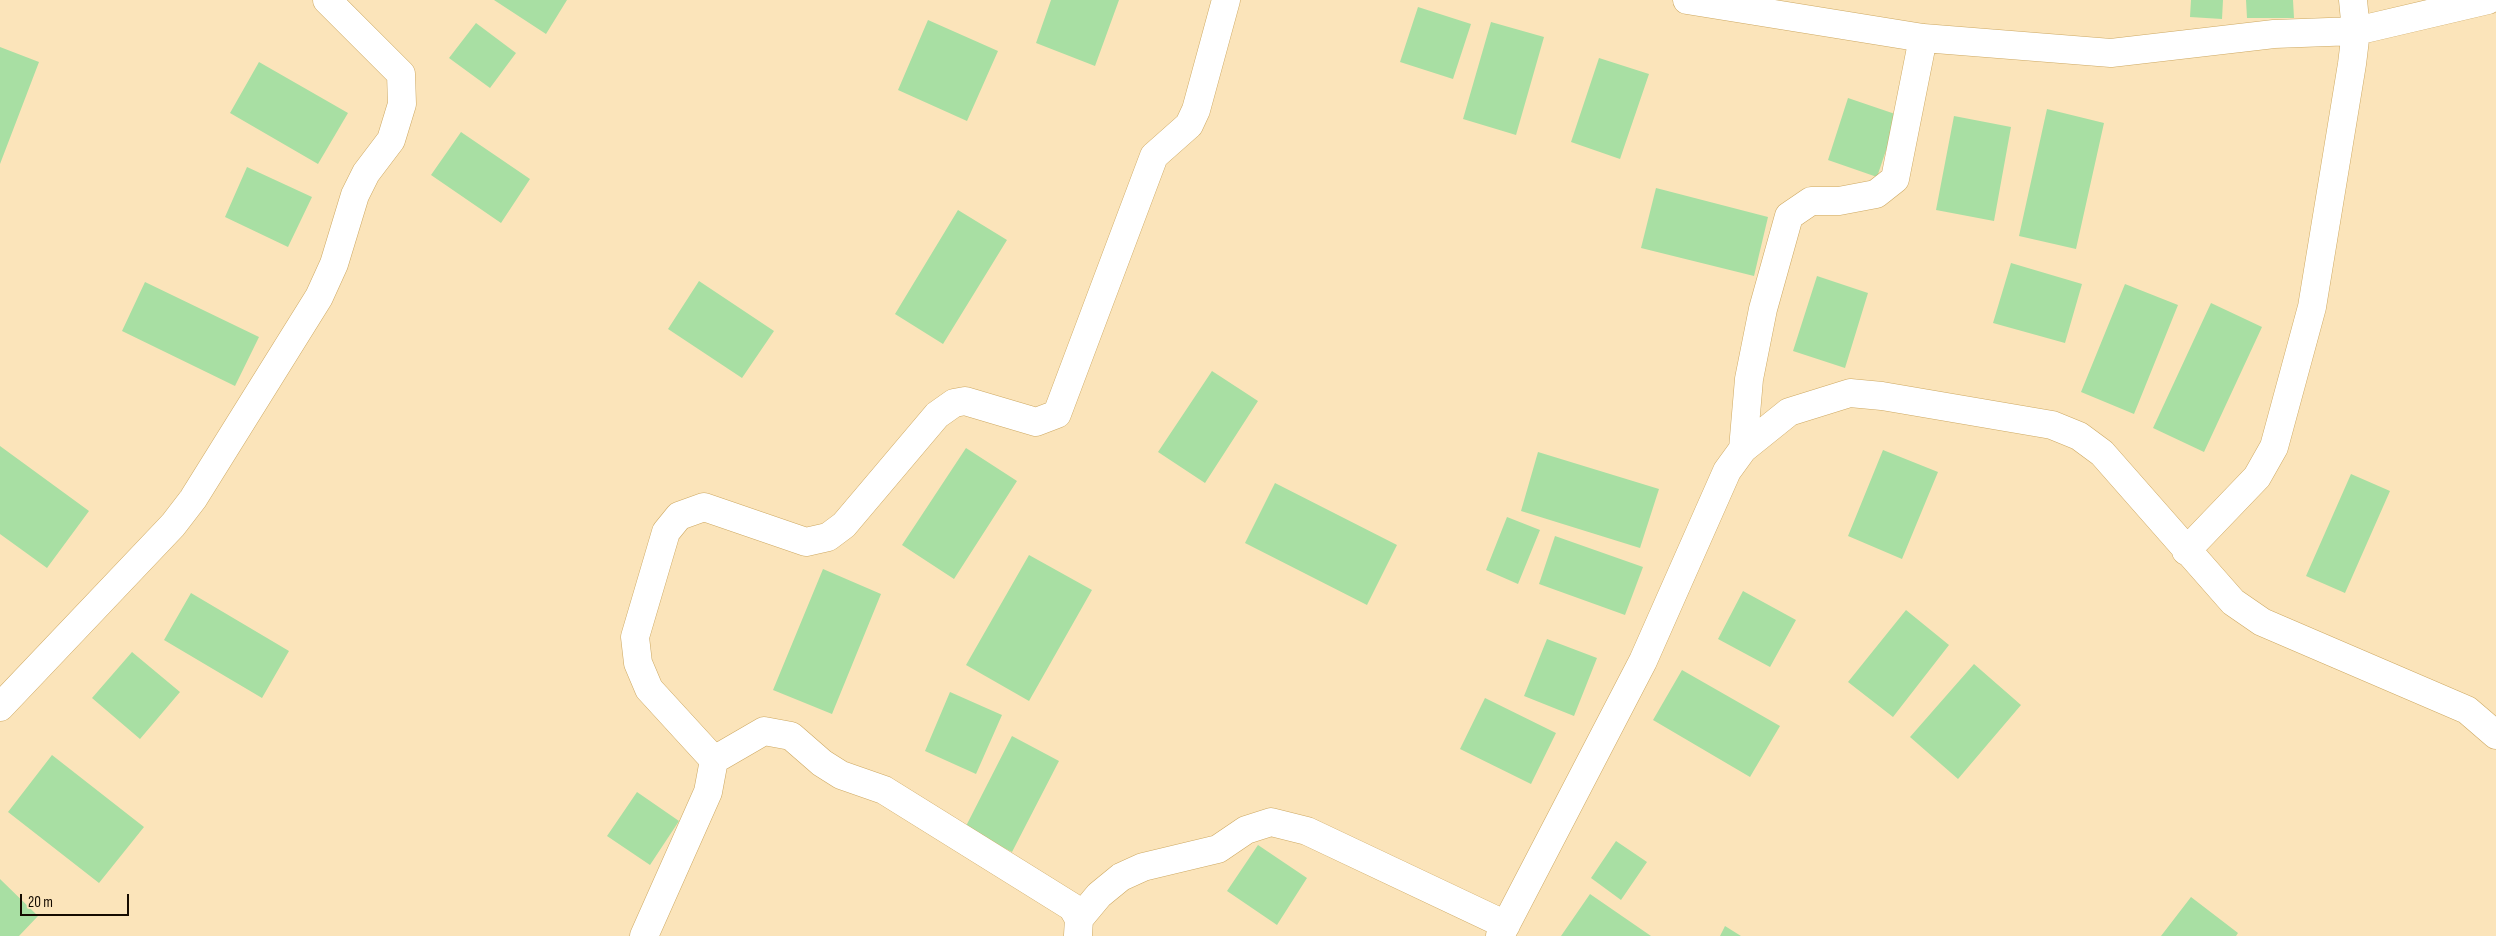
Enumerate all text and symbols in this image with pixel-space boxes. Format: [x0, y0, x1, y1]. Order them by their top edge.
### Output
scale bar [22, 884, 131, 916]
text: 20 m [28, 893, 53, 912]

